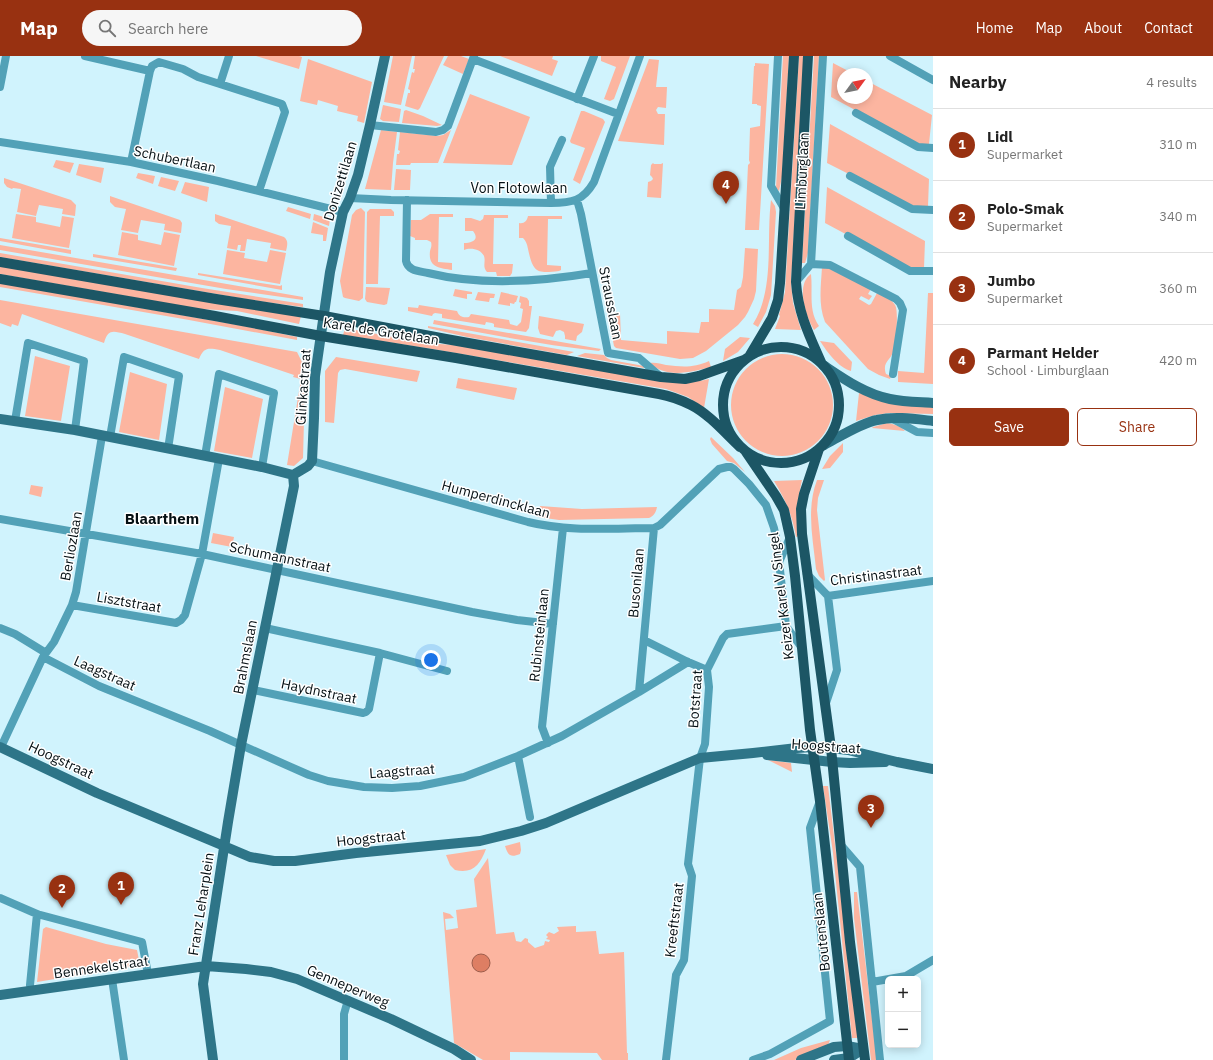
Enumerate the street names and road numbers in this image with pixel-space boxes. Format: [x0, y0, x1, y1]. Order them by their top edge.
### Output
street label: Limburglaan [791, 132, 813, 210]
street label: Donizettilaan [319, 139, 361, 223]
street label: Schubertlaan [132, 141, 218, 177]
street label: Von Flotowlaan [471, 179, 567, 197]
street label: Strausslaan [595, 265, 627, 341]
street label: Karel de Grotelaan [322, 313, 440, 349]
street label: Glinkastraat [291, 348, 315, 426]
street label: Humperdincklaan [440, 476, 552, 522]
street label: Berliozlaan [56, 510, 86, 582]
street label: Keizer Karel V Singel [764, 531, 798, 661]
street label: Schumannstraat [228, 537, 332, 577]
street label: Busonilaan [624, 547, 648, 619]
street label: Christinastraat [829, 560, 923, 590]
street label: Lisztstraat [95, 587, 163, 617]
street label: Rubinsteinlaan [525, 587, 553, 683]
street label: Brahmslaan [229, 618, 261, 696]
street label: Laagstraat [71, 651, 139, 695]
street label: Botstraat [684, 669, 706, 729]
street label: Haydnstraat [280, 674, 359, 708]
street label: Hoogstraat [791, 735, 861, 757]
street label: Hoogstraat [26, 737, 96, 783]
street label: Laagstraat [368, 760, 436, 782]
street label: Hoogstraat [335, 825, 407, 851]
street label: Franz Leharplein [184, 851, 218, 957]
street label: Kreeftstraat [660, 881, 688, 958]
street label: Boutenslaan [808, 892, 834, 972]
street label: Bennekelstraat [52, 951, 150, 983]
street label: Genneperweg [304, 961, 392, 1012]

